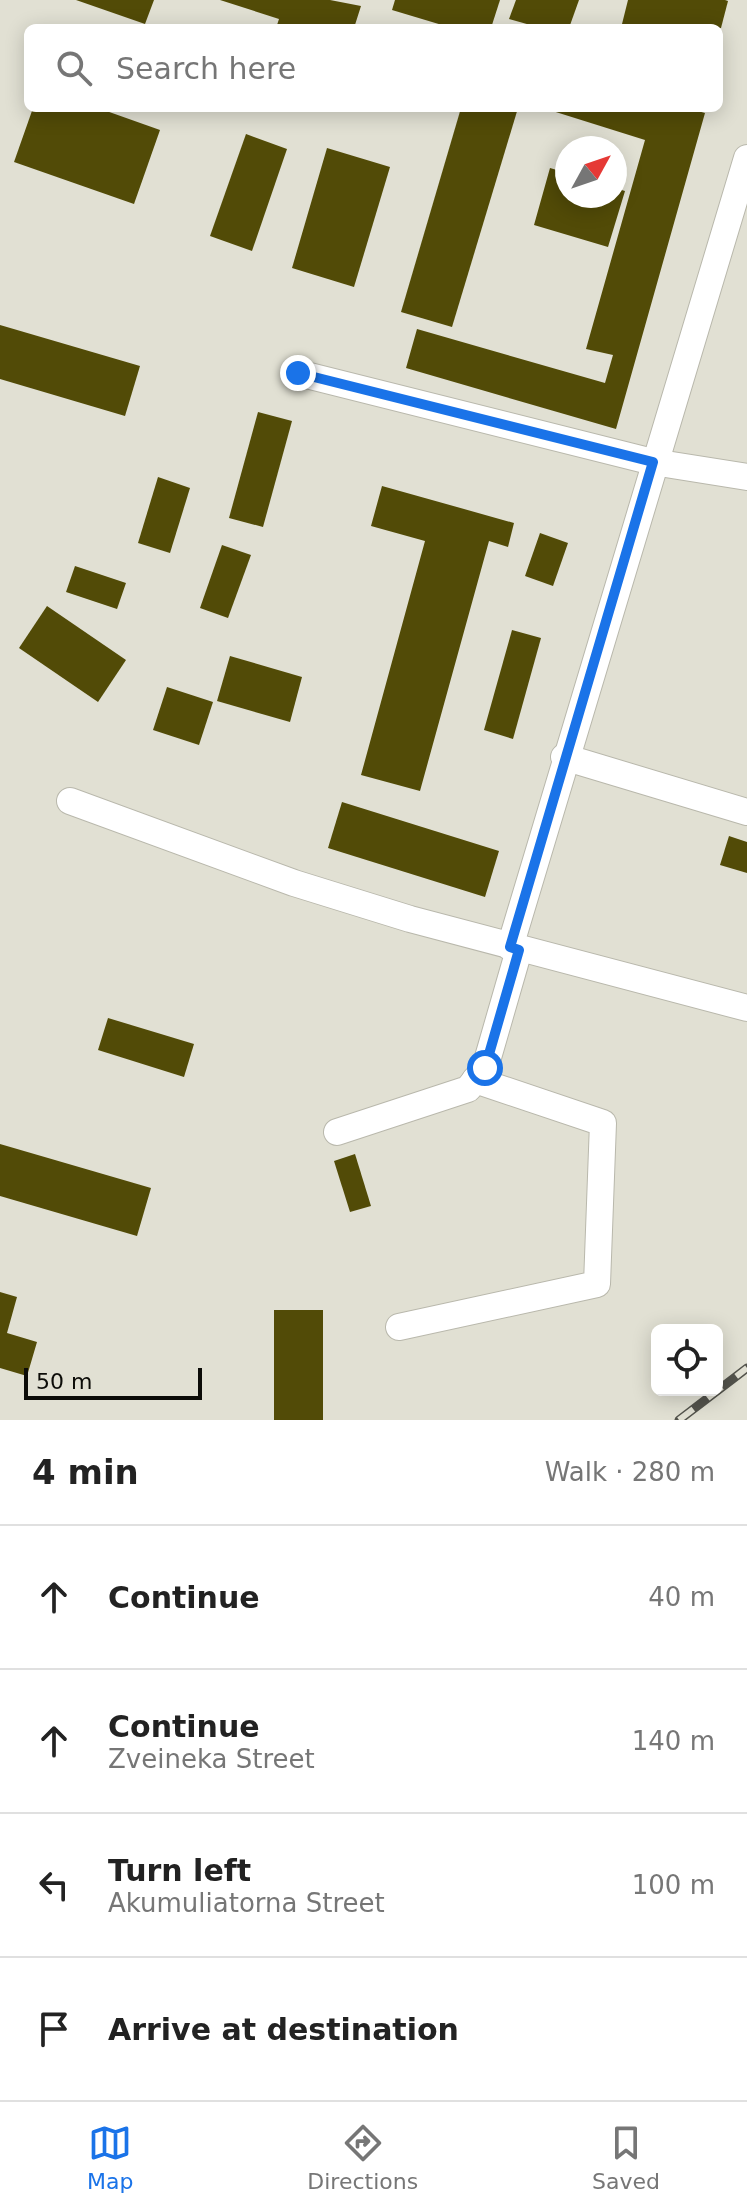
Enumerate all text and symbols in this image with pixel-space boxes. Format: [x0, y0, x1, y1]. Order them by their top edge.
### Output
search box [24, 24, 723, 112]
icon: search [52, 46, 96, 90]
text: Search here [116, 51, 296, 86]
north arrow [555, 136, 627, 208]
route end [280, 355, 316, 391]
route start [467, 1050, 503, 1086]
map controls [651, 1324, 723, 1396]
button: locate [651, 1324, 723, 1396]
scale bar [24, 1364, 202, 1400]
text: 50 m [36, 1369, 92, 1394]
text: 4 min [32, 1452, 139, 1492]
text: Walk · 280 m [545, 1457, 715, 1487]
icon: ahead [32, 1575, 76, 1619]
text: Continue [108, 1580, 260, 1615]
text: 40 m [648, 1582, 715, 1612]
text: Continue [108, 1709, 260, 1744]
icon: ahead [32, 1719, 76, 1763]
text: 140 m [632, 1726, 715, 1756]
text: Zveineka Street [108, 1744, 315, 1774]
text: Turn left [108, 1853, 251, 1888]
icon: left [32, 1863, 76, 1907]
text: 100 m [632, 1870, 715, 1900]
text: Akumuliatorna Street [108, 1888, 385, 1918]
icon: arrive [32, 2007, 76, 2051]
text: Arrive at destination [108, 2012, 459, 2047]
tab: Map [87, 2121, 133, 2194]
tab: Directions [307, 2121, 418, 2194]
tab: Saved [592, 2121, 660, 2194]

